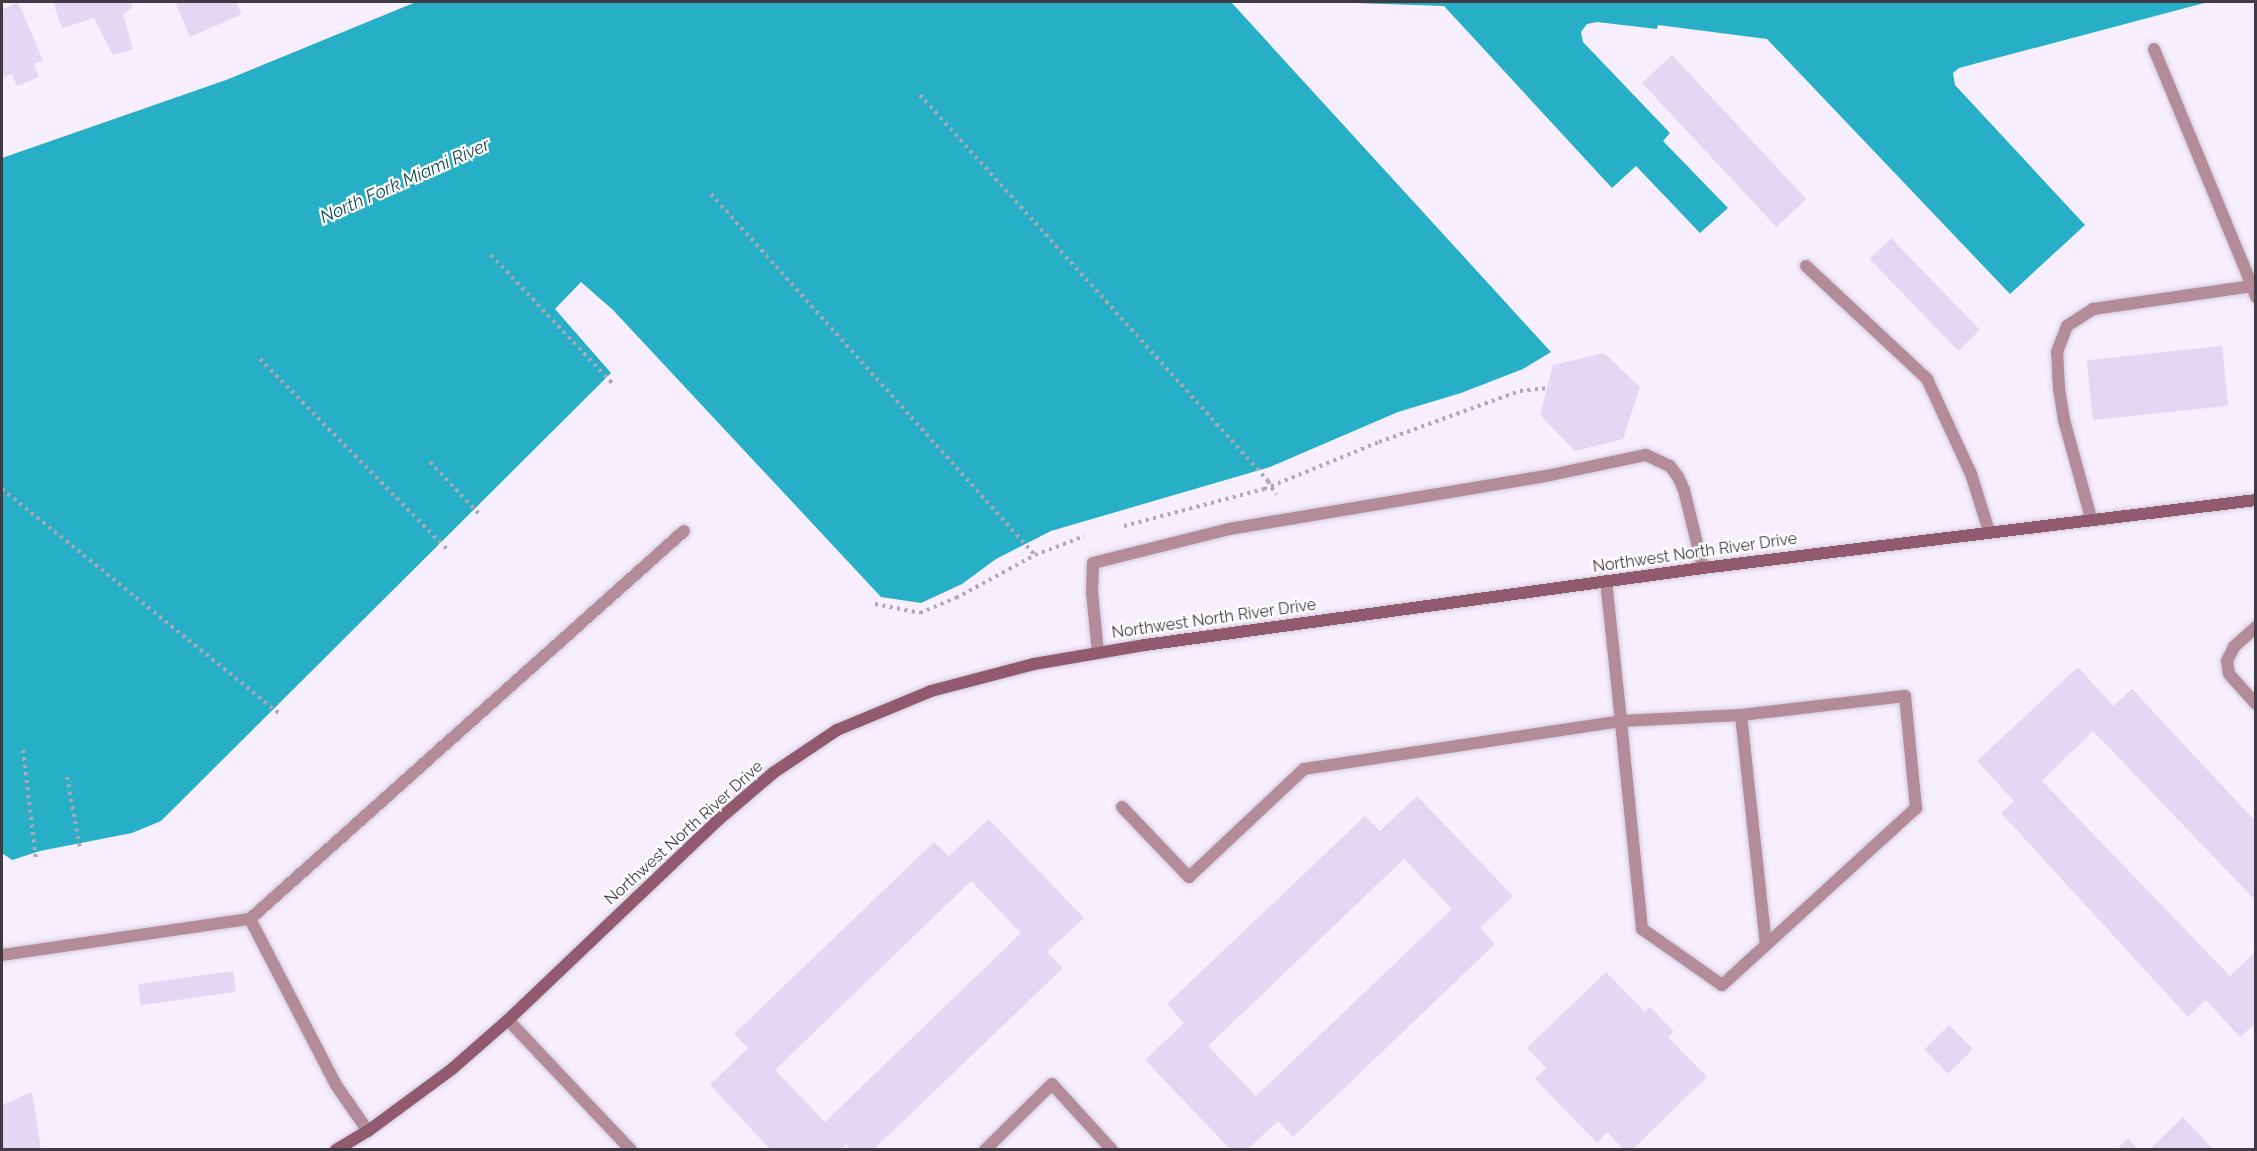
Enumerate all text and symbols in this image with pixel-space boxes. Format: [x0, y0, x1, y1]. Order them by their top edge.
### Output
water label: North Fork Miami River [317, 134, 493, 228]
street label: Northwest North River Drive [1591, 529, 1799, 577]
street label: Northwest North River Drive [1110, 595, 1318, 643]
street label: Northwest North River Drive [601, 757, 767, 909]

